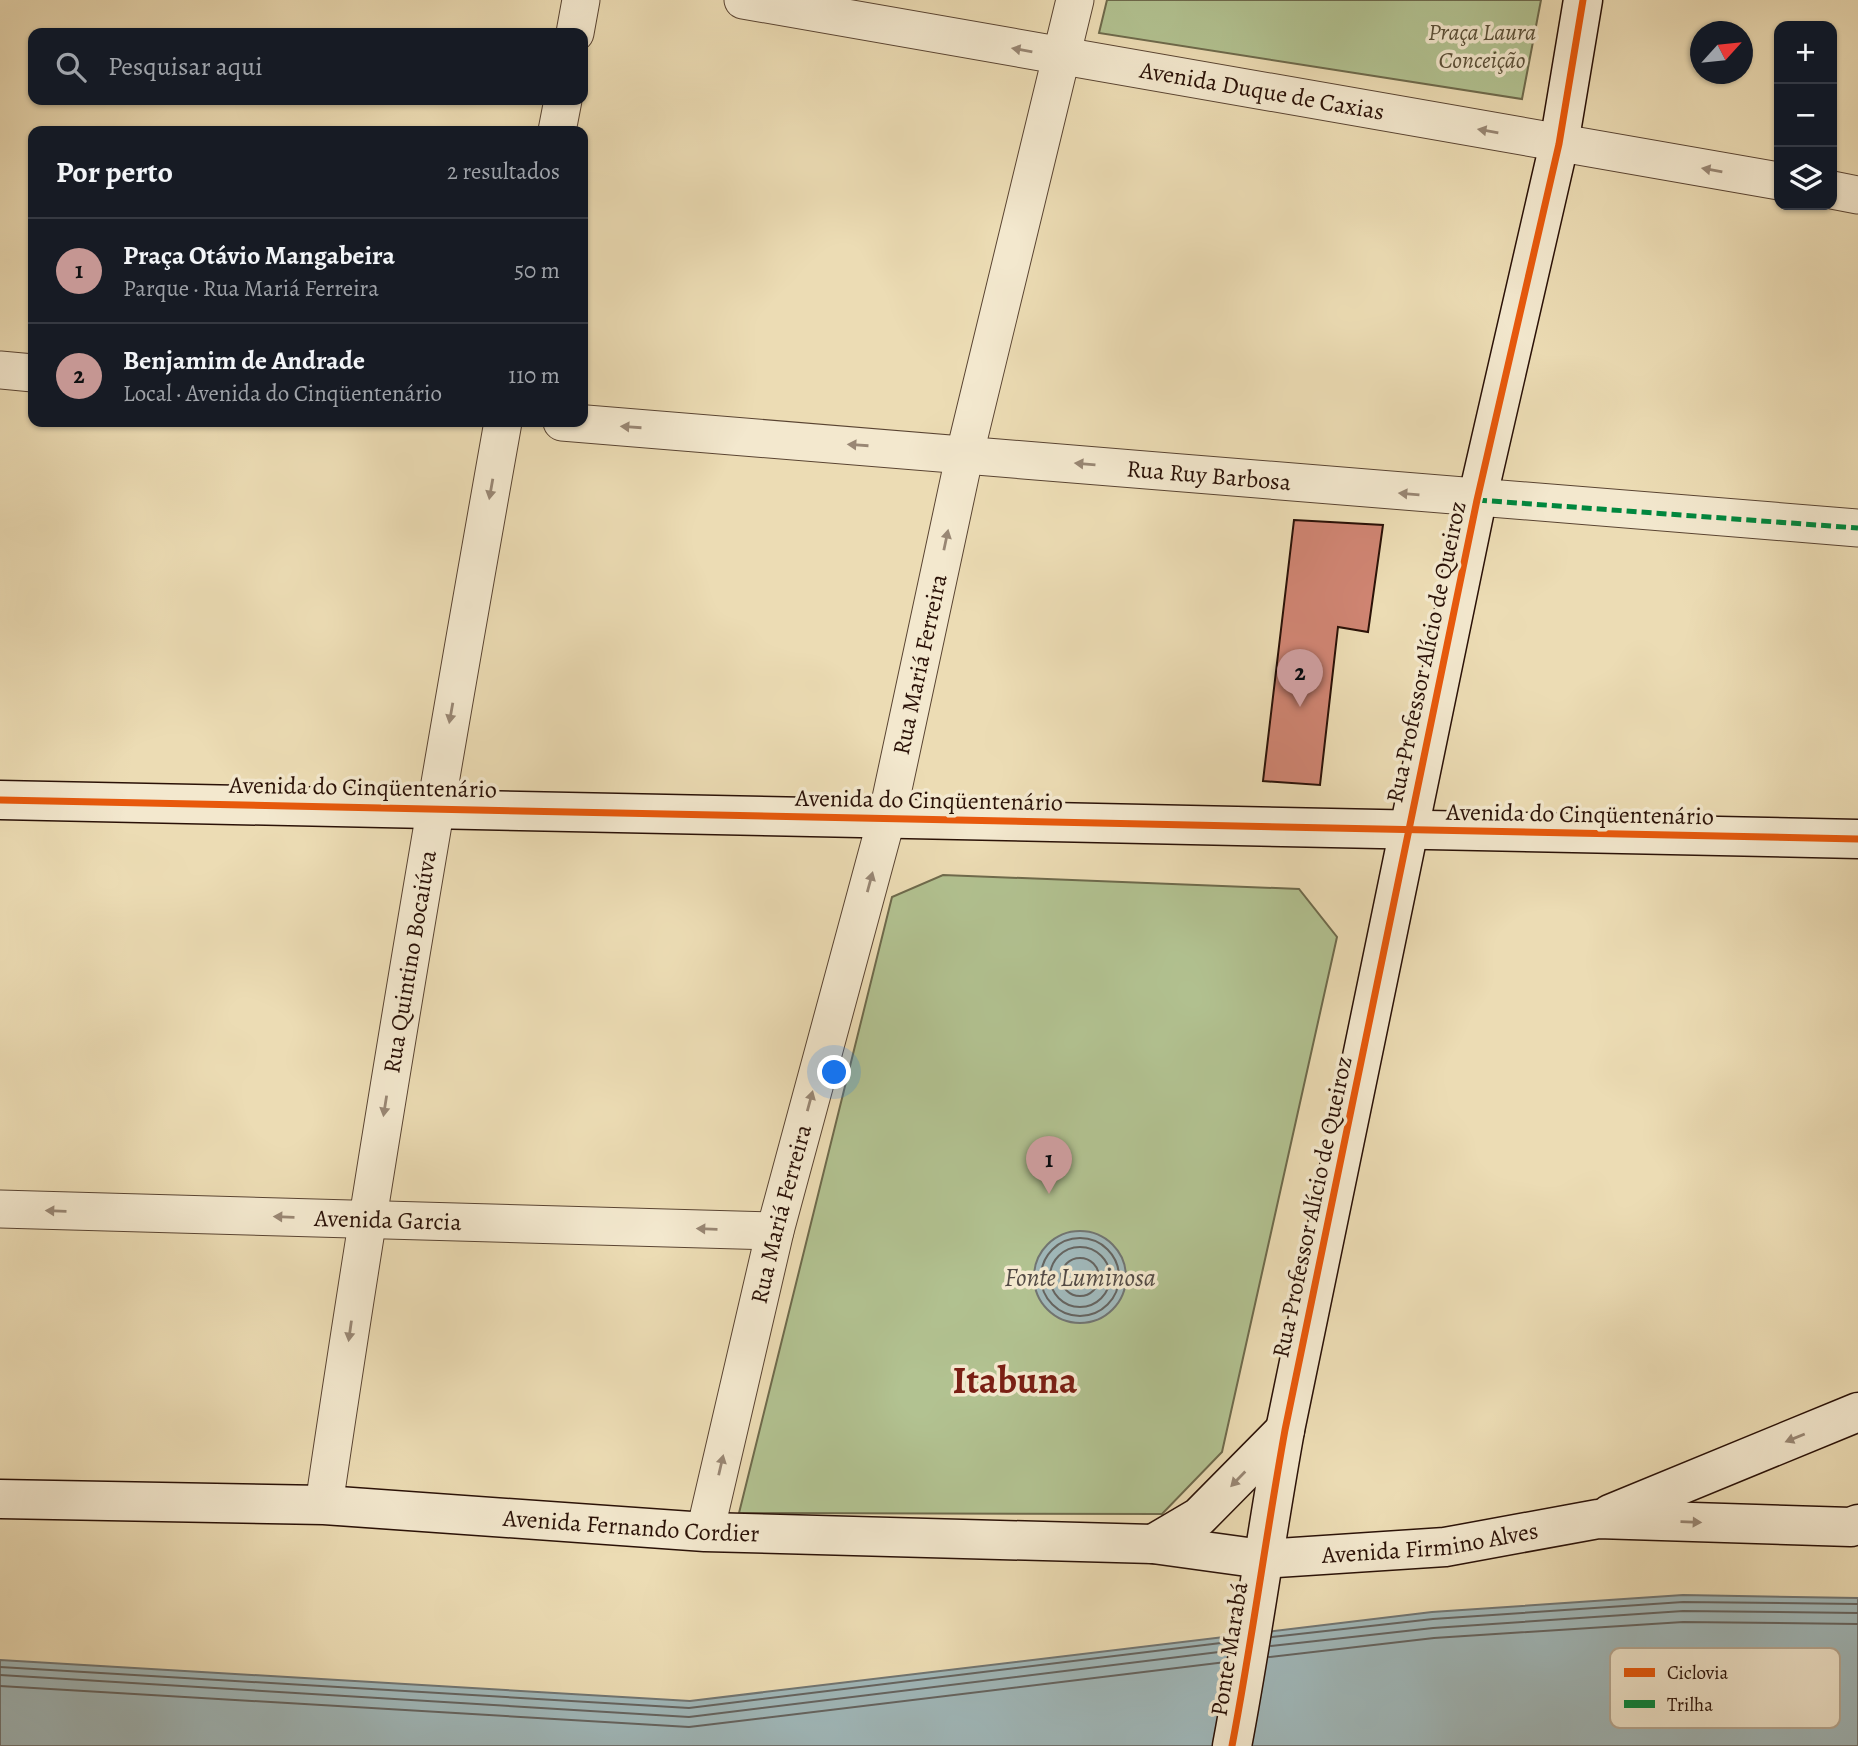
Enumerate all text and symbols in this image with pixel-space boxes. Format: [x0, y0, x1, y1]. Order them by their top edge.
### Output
park label: Praça Laura Conceição [1428, 16, 1536, 76]
north arrow [1690, 21, 1753, 84]
map controls [1774, 21, 1837, 210]
button: + [1774, 21, 1837, 84]
search box [28, 28, 588, 105]
one-way arrow [1011, 44, 1033, 55]
icon: search [52, 48, 90, 86]
text: Pesquisar aqui [108, 49, 263, 84]
street label: Avenida Duque de Caxias [1136, 53, 1387, 128]
button: − [1774, 84, 1837, 147]
one-way arrow [1477, 125, 1499, 136]
button: layers [1774, 147, 1837, 210]
text: Por perto [56, 152, 173, 192]
text: 2 resultados [447, 156, 560, 187]
one-way arrow [1701, 164, 1723, 175]
text: Praça Otávio Mangabeira [123, 238, 395, 273]
text: 1 [75, 255, 83, 286]
text: 50 m [514, 255, 560, 286]
text: Parque · Rua Mariá Ferreira [123, 273, 379, 304]
text: Benjamim de Andrade [123, 343, 365, 378]
text: 2 [73, 360, 85, 391]
text: 110 m [508, 360, 560, 391]
text: Local · Avenida do Cinqüentenário [123, 378, 442, 409]
one-way arrow [620, 421, 642, 432]
one-way arrow [847, 439, 869, 450]
street label: Rua Ruy Barbosa [1125, 452, 1293, 498]
one-way arrow [1074, 458, 1096, 469]
one-way arrow [485, 478, 496, 500]
one-way arrow [1398, 488, 1420, 499]
street label: Rua Professor Alício de Queiroz [1378, 498, 1474, 806]
one-way arrow [941, 529, 952, 551]
street label: Rua Mariá Ferreira [885, 570, 955, 758]
pin: 2 [1277, 649, 1323, 707]
one-way arrow [445, 702, 456, 724]
street label: Avenida do Cinqüentenário [228, 769, 497, 805]
street label: Avenida do Cinqüentenário [794, 782, 1063, 818]
street label: Avenida do Cinqüentenário [1445, 796, 1714, 832]
street label: Rua Quintino Bocaiúva [375, 847, 444, 1076]
one-way arrow [865, 871, 875, 892]
street label: Rua Professor Alício de Queiroz [1264, 1053, 1360, 1361]
your location [817, 1055, 851, 1089]
one-way arrow [805, 1090, 816, 1112]
one-way arrow [379, 1095, 390, 1117]
street label: Rua Mariá Ferreira [743, 1120, 819, 1307]
pin: 1 [1026, 1136, 1072, 1194]
street label: Avenida Garcia [313, 1202, 463, 1238]
one-way arrow [45, 1205, 67, 1216]
one-way arrow [273, 1211, 295, 1222]
one-way arrow [696, 1224, 718, 1235]
water label: Fonte Luminosa [1004, 1260, 1156, 1295]
one-way arrow [344, 1320, 355, 1342]
district label: Itabuna [953, 1354, 1078, 1406]
one-way arrow [1784, 1433, 1805, 1444]
one-way arrow [716, 1454, 727, 1476]
one-way arrow [1229, 1470, 1246, 1487]
street label: Avenida Fernando Cordier [501, 1502, 760, 1549]
street label: Avenida Firmino Alves [1320, 1514, 1541, 1571]
one-way arrow [1680, 1516, 1702, 1527]
street label: Ponte Marabá [1203, 1579, 1256, 1718]
legend [1610, 1648, 1840, 1728]
text: Ciclovia [1667, 1660, 1729, 1686]
text: Trilha [1667, 1692, 1713, 1718]

